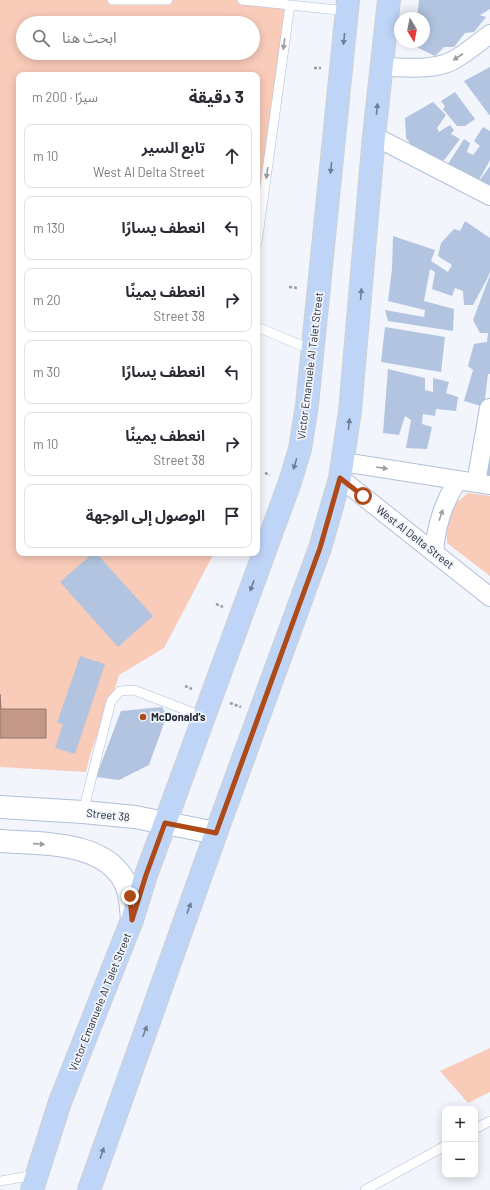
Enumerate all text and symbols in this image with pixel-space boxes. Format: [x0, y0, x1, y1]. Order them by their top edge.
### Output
north arrow [394, 12, 430, 48]
search box [16, 16, 260, 60]
icon: search [30, 27, 52, 49]
text: ابحث هنا [62, 28, 117, 46]
one-way arrow [341, 33, 347, 45]
one-way arrow [281, 38, 288, 50]
one-way arrow [452, 53, 464, 60]
text: 3 دقيقة [189, 86, 244, 106]
text: سيرًا · 200 m [32, 89, 98, 105]
one-way arrow [374, 103, 381, 115]
text: تابع السير [142, 138, 205, 156]
icon: ahead [221, 145, 243, 167]
text: 10 m [33, 148, 58, 164]
one-way arrow [328, 162, 334, 174]
text: West Al Delta Street [93, 164, 205, 180]
one-way arrow [264, 166, 270, 179]
icon: left [221, 217, 243, 239]
text: انعطف يسارًا [121, 218, 205, 236]
text: 130 m [33, 220, 65, 236]
text: انعطف يمينًا [125, 282, 205, 300]
one-way arrow [357, 288, 364, 300]
icon: right [221, 289, 243, 311]
text: 20 m [33, 292, 61, 308]
street label: Victor Emanuele Al Talet Street [294, 292, 325, 440]
text: Street 38 [153, 308, 205, 324]
icon: left [221, 361, 243, 383]
text: انعطف يسارًا [121, 362, 205, 380]
text: 30 m [33, 364, 60, 380]
one-way arrow [346, 418, 352, 430]
text: انعطف يمينًا [125, 426, 205, 444]
icon: right [221, 433, 243, 455]
text: 10 m [33, 436, 58, 452]
text: Street 38 [153, 452, 205, 468]
one-way arrow [292, 458, 298, 470]
one-way arrow [376, 465, 388, 471]
route start [354, 487, 372, 505]
street label: West Al Delta Street [374, 502, 457, 571]
icon: arrive [221, 505, 243, 527]
text: الوصول إلى الوجهة [86, 506, 205, 524]
one-way arrow [438, 508, 444, 520]
one-way arrow [249, 581, 255, 593]
place label: McDonald's [151, 710, 206, 723]
marker: McDonald's [138, 712, 148, 722]
street label: Street 38 [86, 806, 131, 823]
one-way arrow [33, 840, 45, 847]
route end [121, 887, 139, 905]
one-way arrow [187, 902, 193, 914]
street label: Victor Emanuele Al Talet Street [66, 931, 133, 1073]
one-way arrow [143, 1024, 149, 1036]
map controls [442, 1106, 478, 1178]
button: + [442, 1106, 478, 1142]
button: − [442, 1142, 478, 1178]
one-way arrow [99, 1147, 105, 1159]

